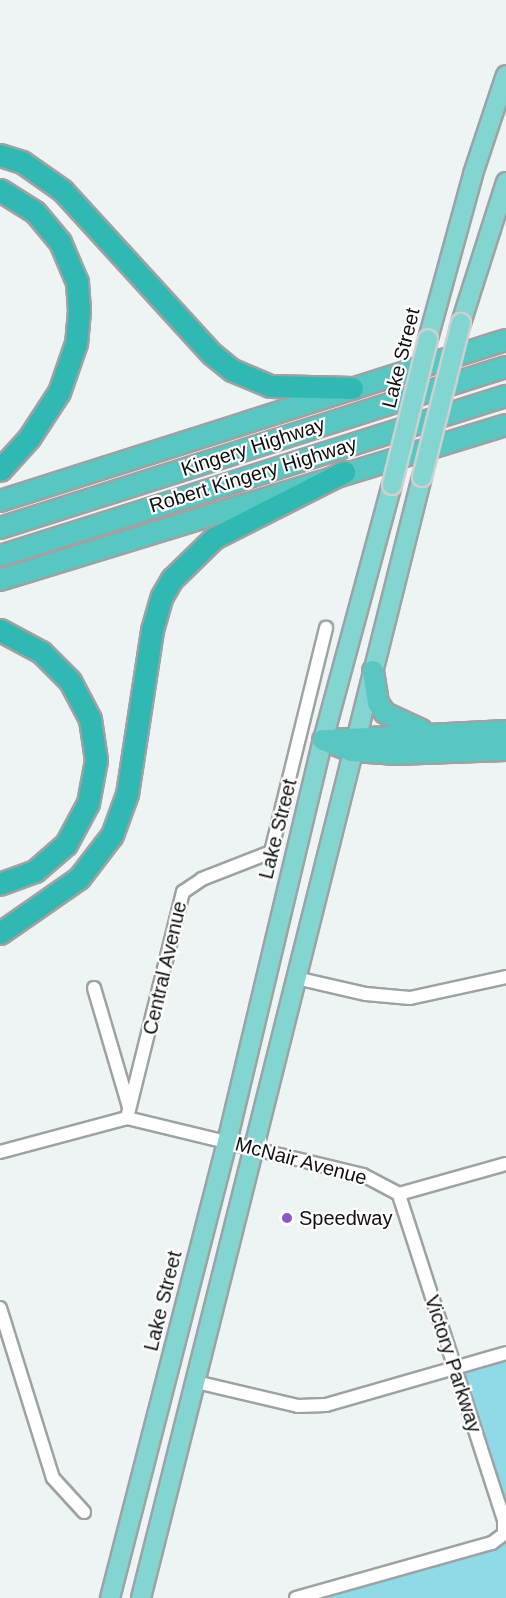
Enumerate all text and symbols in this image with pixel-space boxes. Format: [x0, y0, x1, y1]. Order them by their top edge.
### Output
street label: Lake Street [377, 305, 425, 411]
street label: Kingery Highway [178, 412, 328, 482]
street label: Robert Kingery Highway [146, 432, 360, 518]
street label: Lake Street [254, 776, 302, 882]
street label: Central Avenue [138, 898, 192, 1038]
street label: McNair Avenue [232, 1132, 370, 1190]
place label: Speedway [299, 1206, 392, 1230]
marker: Speedway [280, 1211, 294, 1225]
street label: Lake Street [139, 1248, 187, 1354]
street label: Victory Parkway [419, 1292, 487, 1436]

